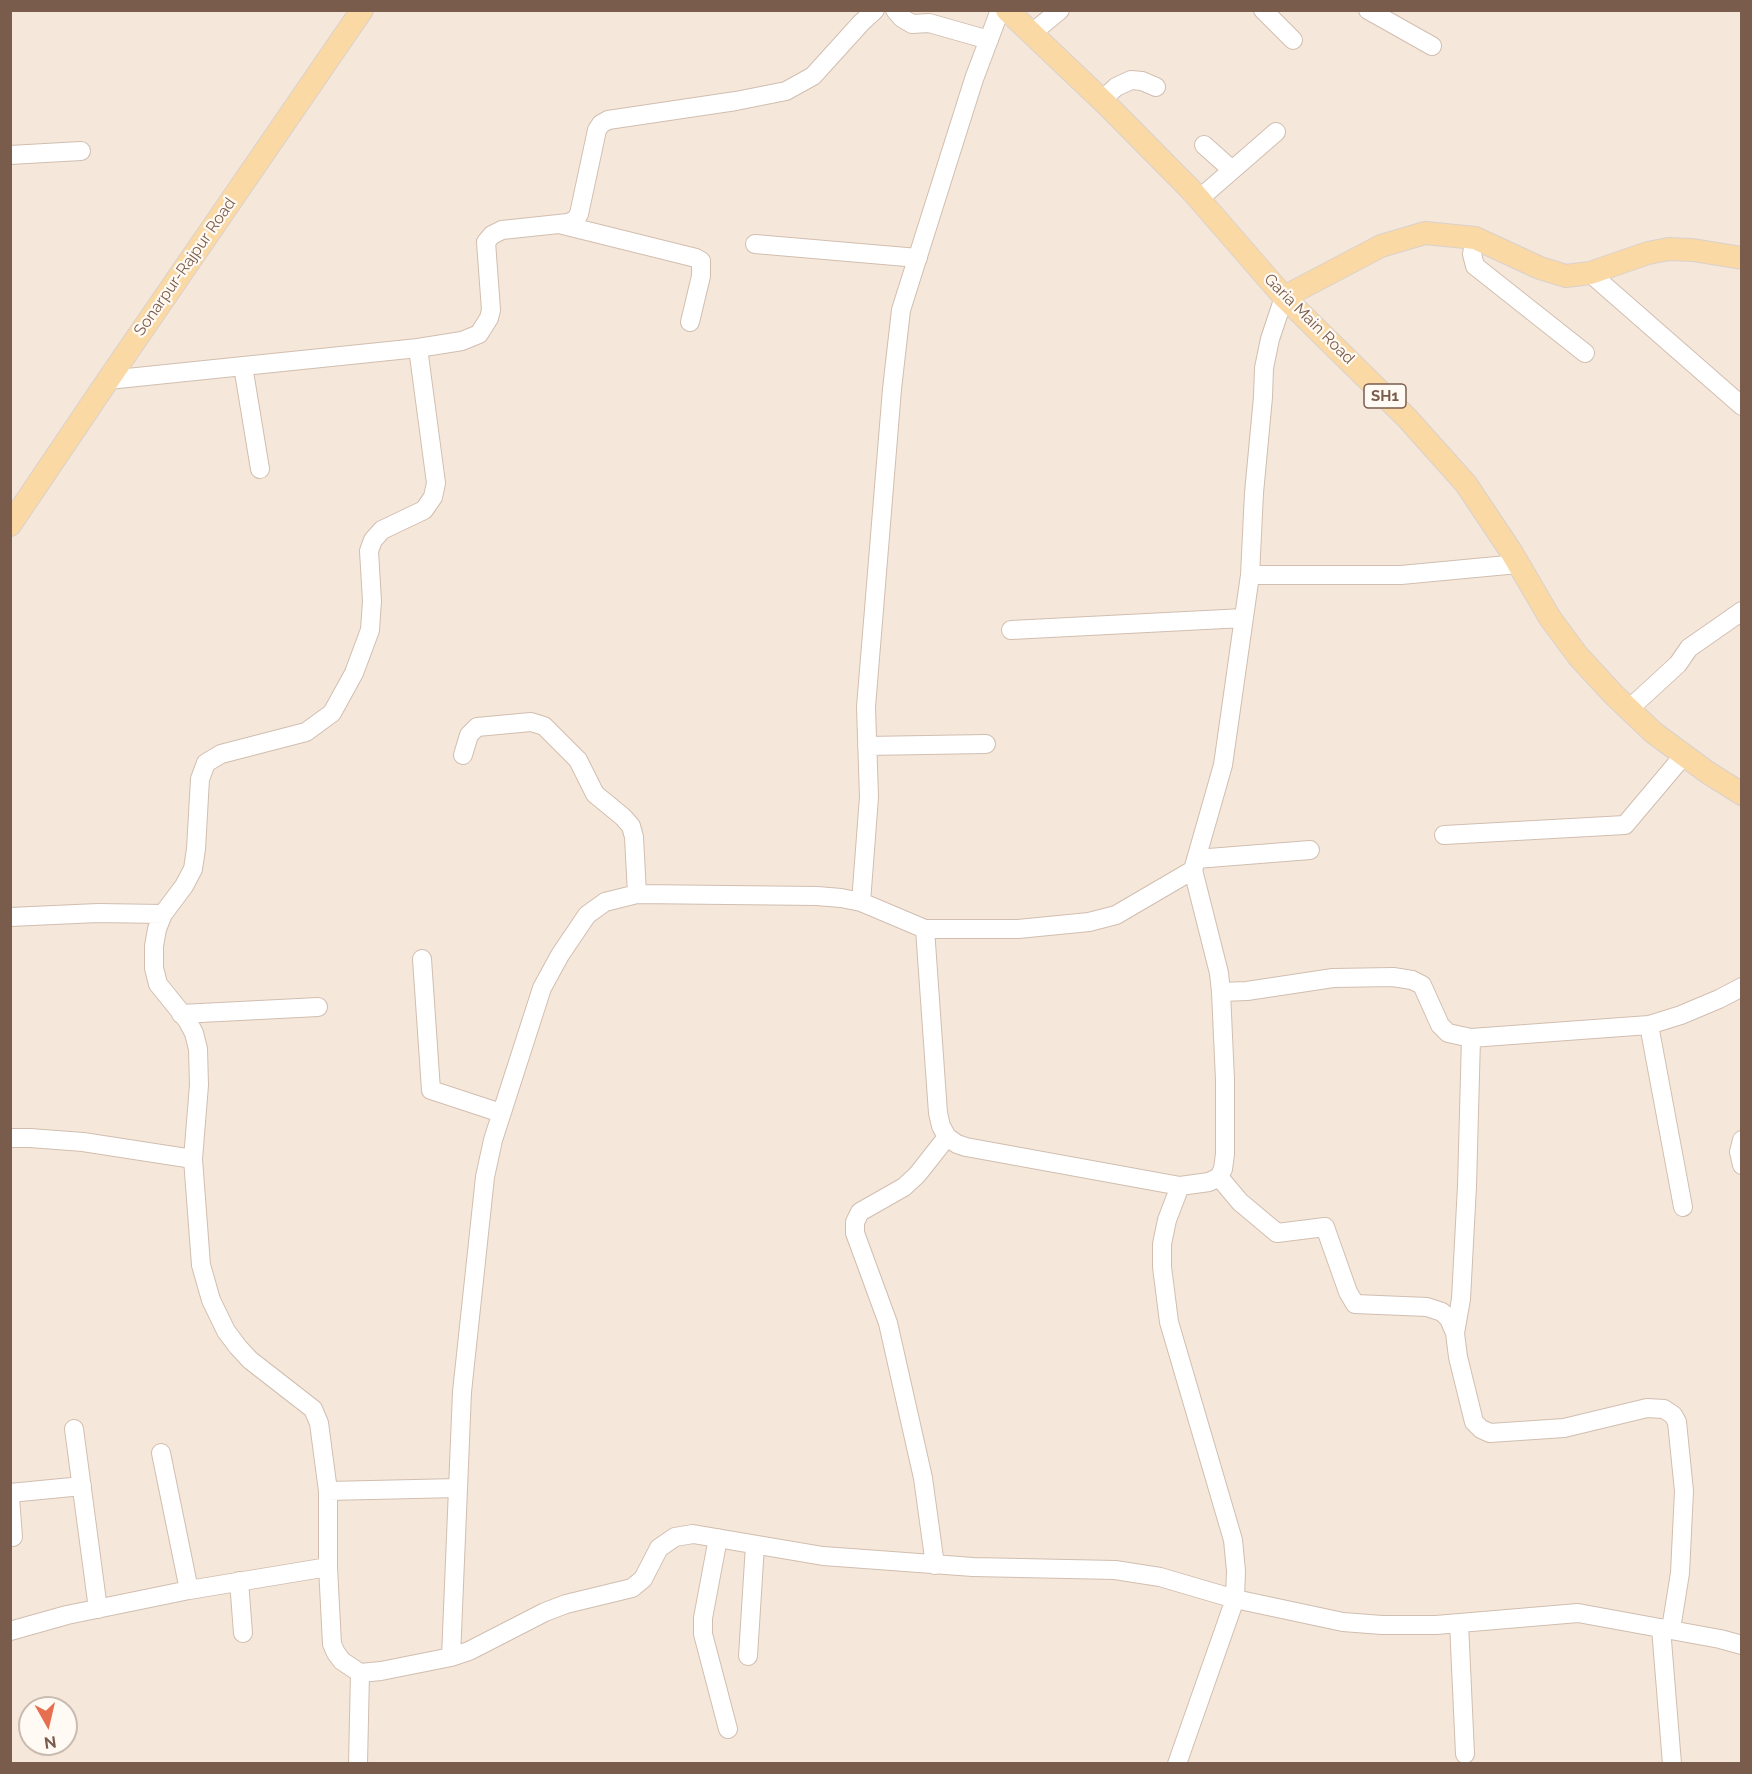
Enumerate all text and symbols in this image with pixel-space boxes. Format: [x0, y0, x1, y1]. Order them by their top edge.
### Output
street label: Sonarpur-Rajpur Road [130, 194, 240, 340]
street label: Garia Main Road [1260, 270, 1358, 368]
road number: SH1 [1364, 384, 1406, 408]
north arrow [18, 1696, 78, 1756]
text: N [43, 1732, 58, 1753]

